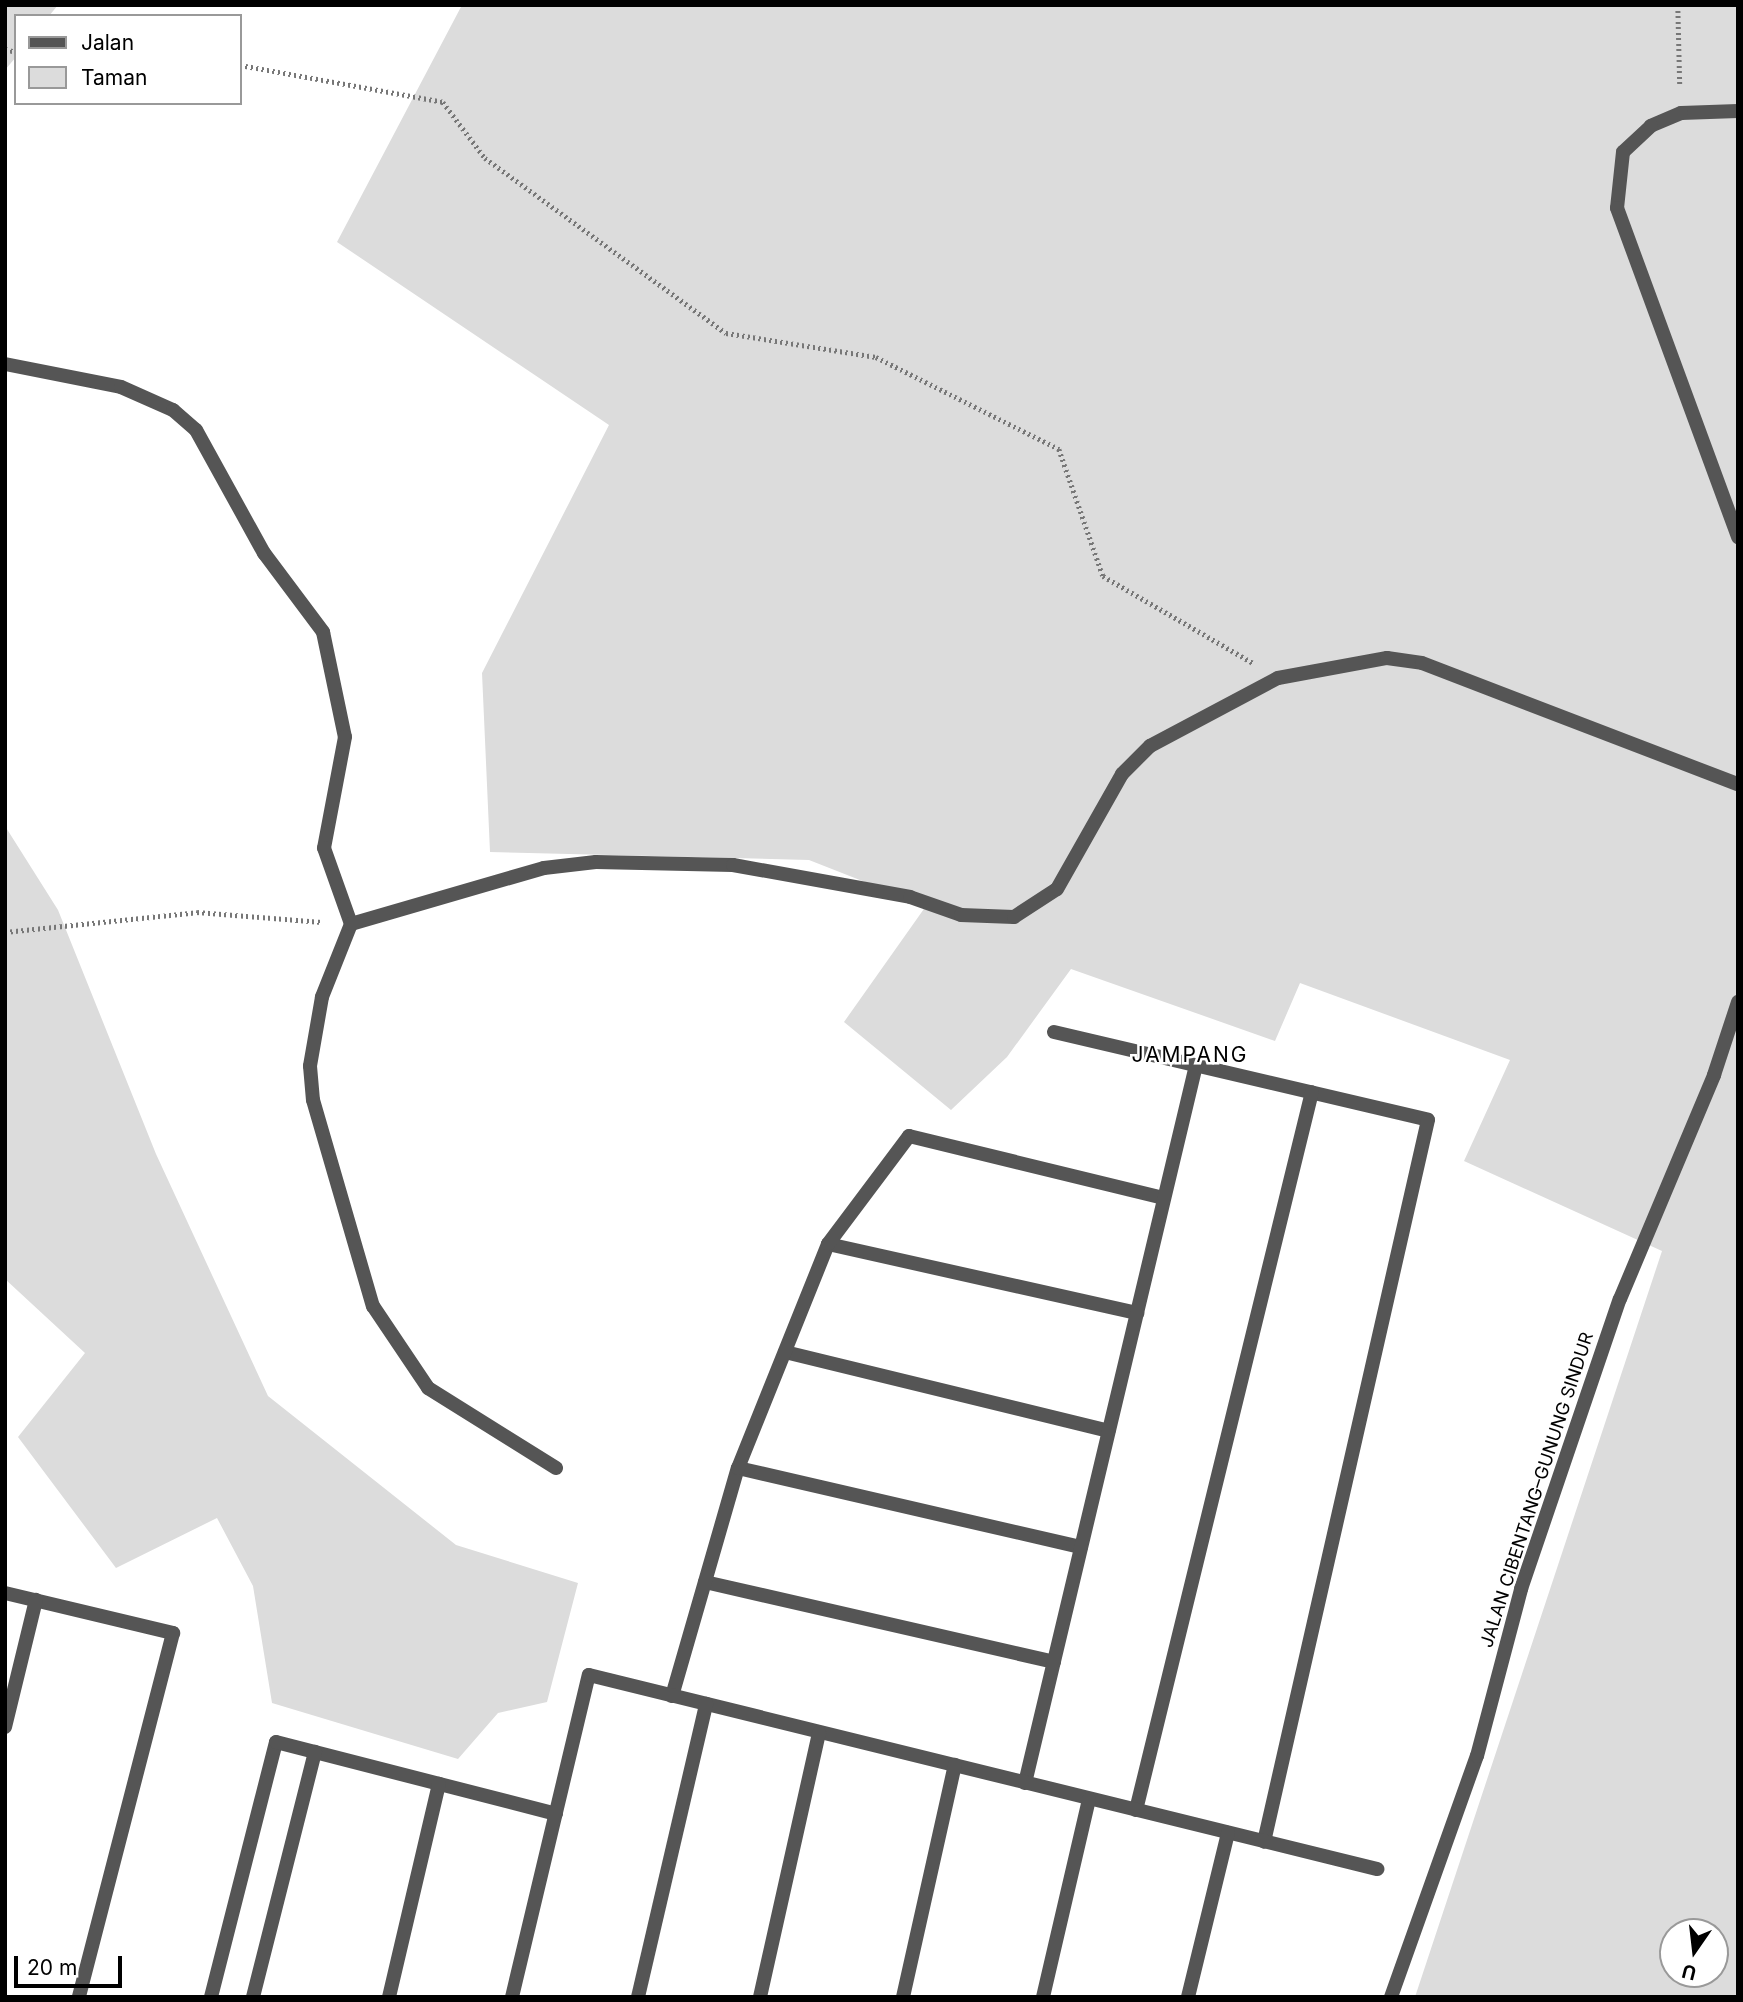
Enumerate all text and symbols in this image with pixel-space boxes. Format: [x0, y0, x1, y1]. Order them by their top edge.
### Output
legend [14, 14, 242, 105]
text: Jalan [81, 30, 134, 55]
text: Taman [81, 65, 147, 90]
district label: JAMPANG [1132, 1042, 1248, 1068]
street label: JALAN CIBENTANG–GUNUNG SINDUR [1476, 1330, 1598, 1650]
north arrow [1659, 1918, 1729, 1988]
scale bar [18, 1942, 126, 1986]
text: 20 m [27, 1955, 77, 1980]
text: U [1680, 1959, 1699, 1985]

